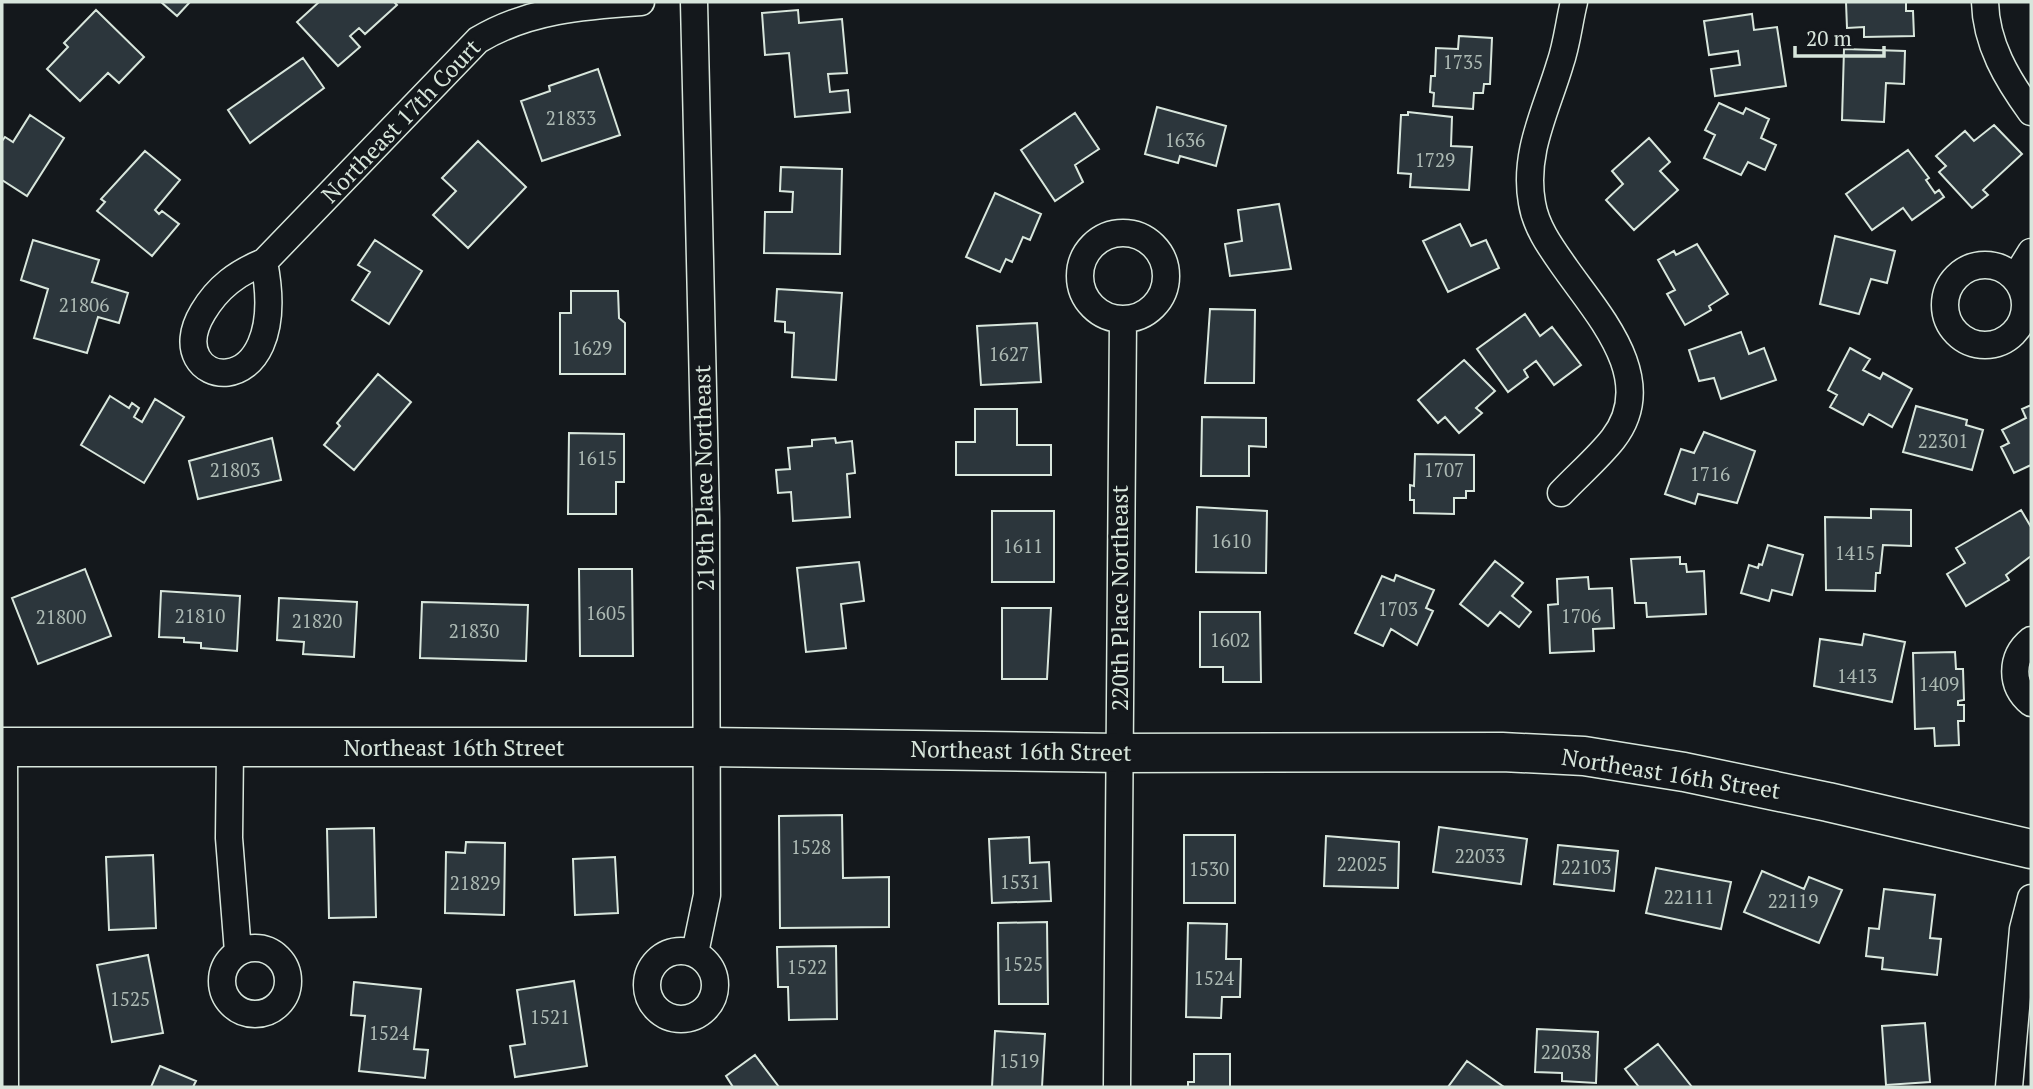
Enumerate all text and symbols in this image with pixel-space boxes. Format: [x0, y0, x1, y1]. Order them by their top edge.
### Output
scale bar [1795, 14, 1884, 58]
text: 20 m [1806, 24, 1852, 52]
street label: Northeast 17th Court [314, 32, 487, 209]
house number: 1735 [1443, 49, 1483, 74]
house number: 21833 [546, 105, 596, 130]
house number: 1636 [1165, 127, 1205, 152]
house number: 1729 [1415, 147, 1455, 172]
house number: 21806 [59, 292, 109, 317]
house number: 1629 [572, 335, 612, 360]
house number: 1627 [989, 341, 1029, 366]
street label: 219th Place Northeast [686, 364, 721, 591]
house number: 22301 [1918, 428, 1968, 453]
house number: 1615 [577, 445, 617, 470]
house number: 21803 [210, 457, 260, 482]
house number: 1707 [1424, 457, 1464, 482]
house number: 1716 [1690, 461, 1730, 486]
street label: 220th Place Northeast [1104, 484, 1135, 711]
house number: 1610 [1211, 528, 1251, 553]
house number: 1611 [1003, 533, 1043, 558]
house number: 1415 [1835, 540, 1875, 565]
house number: 1703 [1378, 596, 1418, 621]
house number: 1605 [586, 600, 626, 625]
house number: 21810 [175, 603, 225, 628]
house number: 1706 [1561, 603, 1601, 628]
house number: 21800 [36, 604, 86, 629]
house number: 21820 [292, 608, 342, 633]
house number: 21830 [449, 618, 499, 643]
house number: 1602 [1210, 627, 1250, 652]
house number: 1413 [1837, 663, 1877, 688]
house number: 1409 [1919, 671, 1959, 696]
street label: Northeast 16th Street [343, 732, 565, 763]
street label: Northeast 16th Street [910, 733, 1132, 768]
street label: Northeast 16th Street [1559, 741, 1783, 806]
house number: 1528 [791, 834, 831, 859]
house number: 22033 [1455, 843, 1505, 868]
house number: 22025 [1337, 851, 1387, 876]
house number: 22103 [1561, 854, 1611, 879]
house number: 1530 [1189, 856, 1229, 881]
house number: 1531 [1000, 869, 1040, 894]
house number: 21829 [450, 870, 500, 895]
house number: 22111 [1664, 884, 1714, 909]
house number: 22119 [1768, 888, 1818, 913]
house number: 1525 [1003, 951, 1043, 976]
house number: 1522 [787, 954, 827, 979]
house number: 1524 [1194, 965, 1235, 990]
house number: 1525 [110, 986, 150, 1011]
house number: 1521 [530, 1004, 570, 1029]
house number: 1524 [369, 1020, 410, 1045]
house number: 22038 [1541, 1039, 1591, 1064]
house number: 1519 [999, 1048, 1039, 1073]

